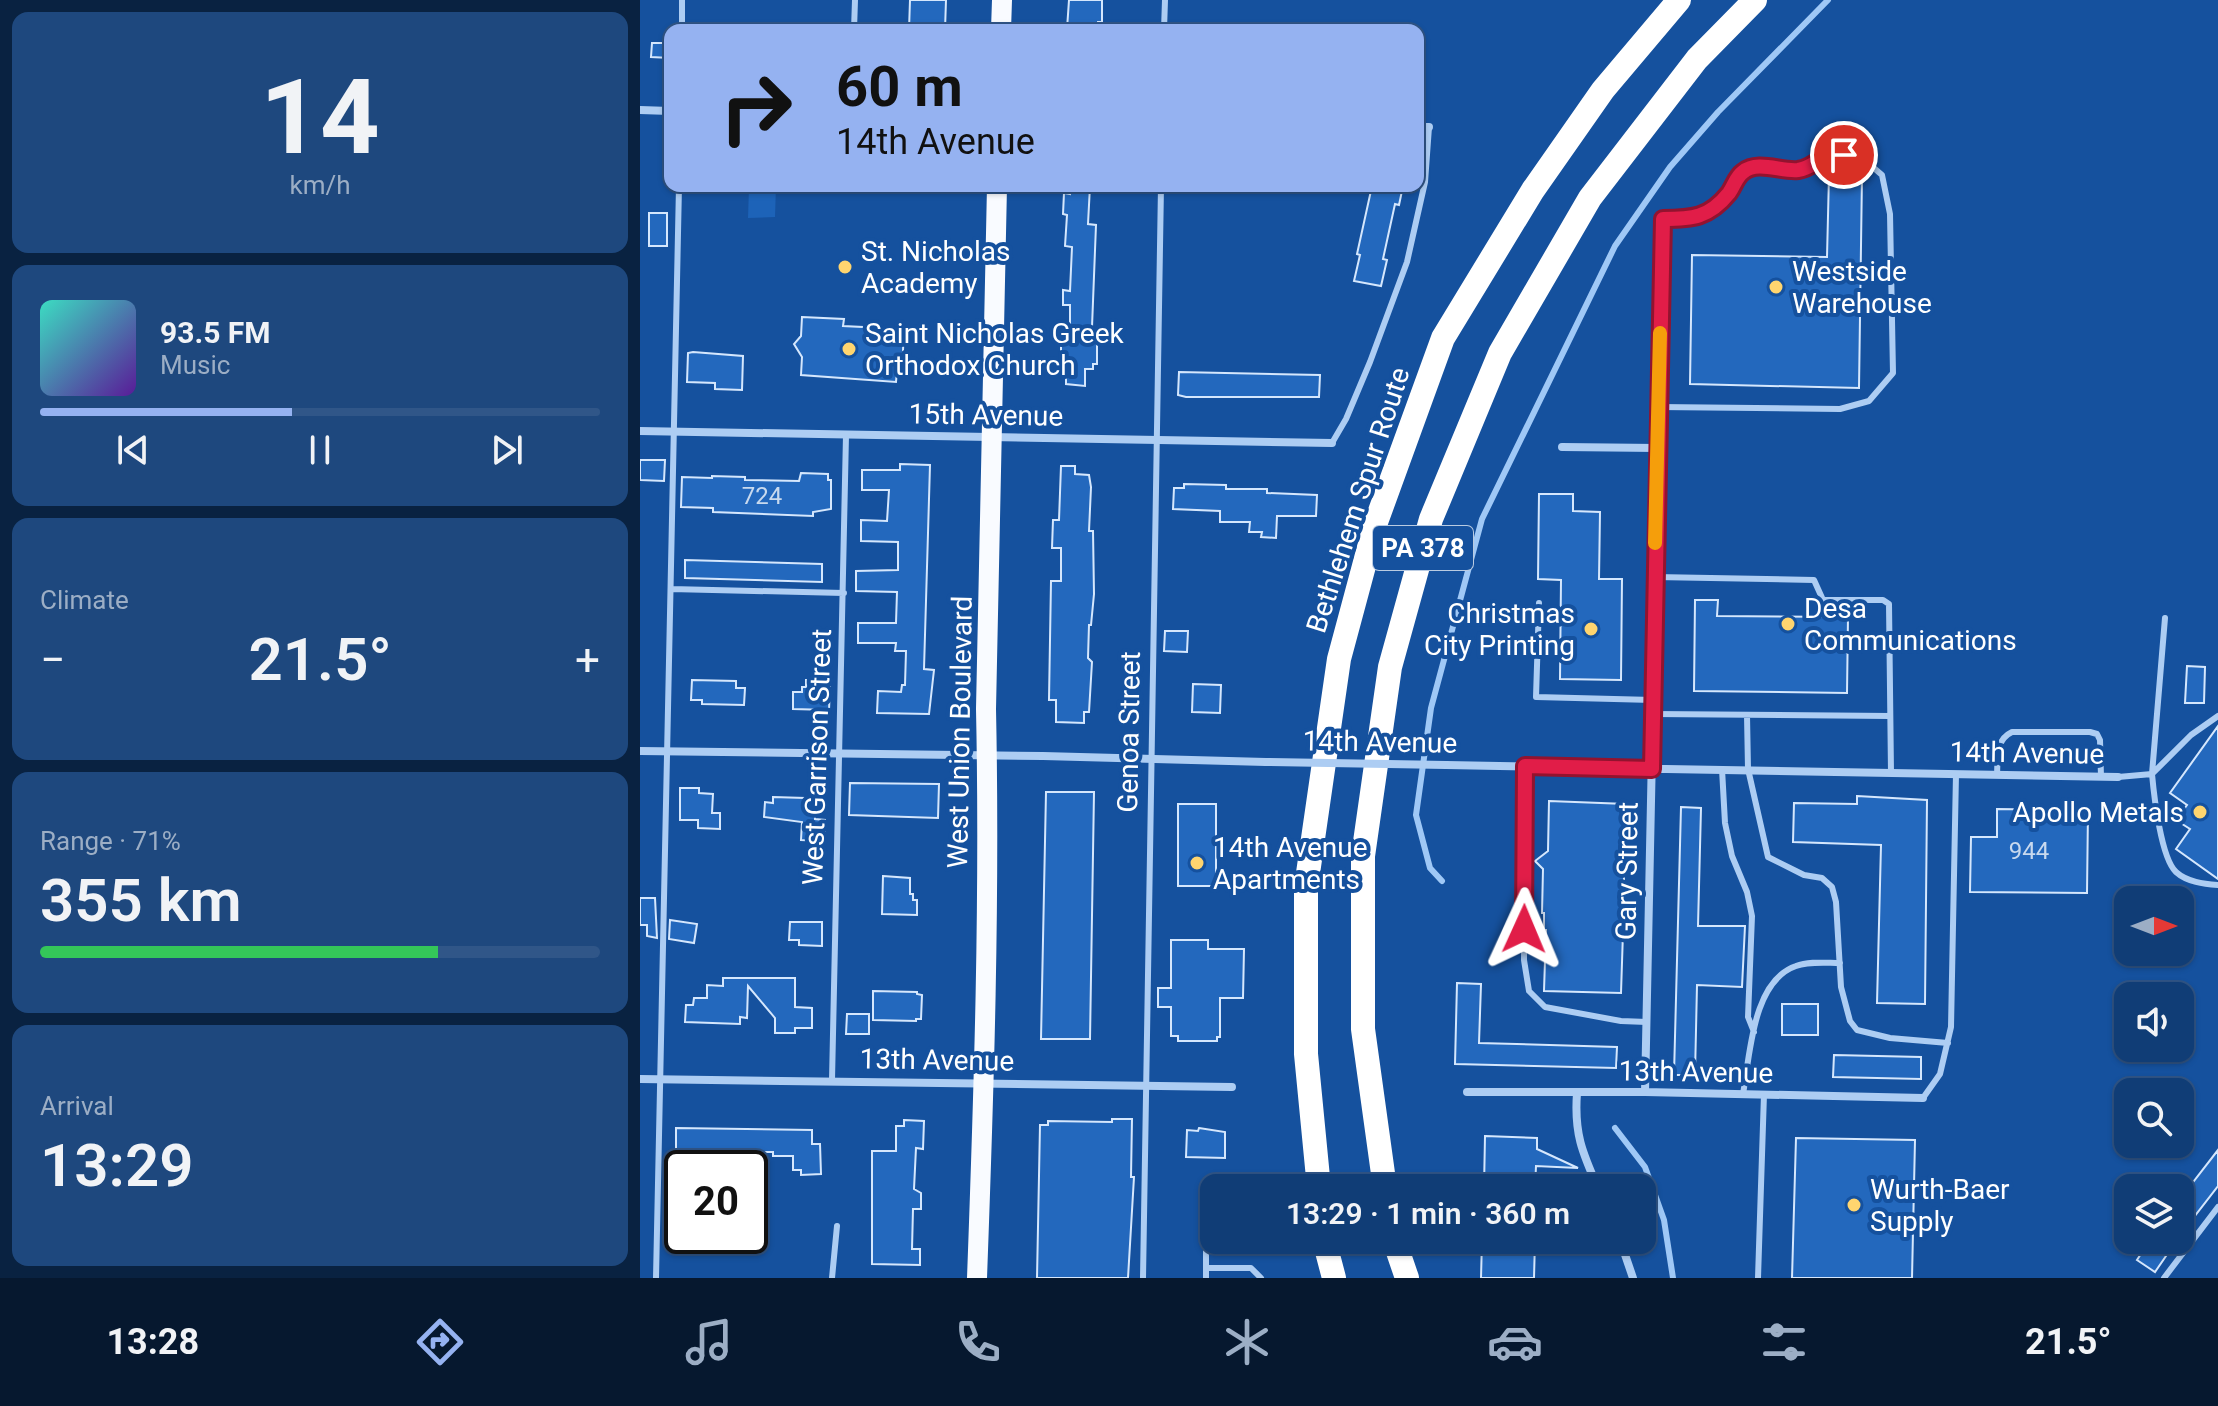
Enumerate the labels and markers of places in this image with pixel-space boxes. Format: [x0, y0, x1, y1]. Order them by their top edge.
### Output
pin [1810, 121, 1878, 189]
place label: St. Nicholas Academy [861, 235, 1010, 300]
place label: Westside Warehouse [1792, 255, 1932, 320]
marker: St. Nicholas Academy [836, 258, 854, 276]
marker: Westside Warehouse [1767, 278, 1785, 296]
place label: Saint Nicholas Greek Orthodox Church [865, 317, 1124, 382]
marker: Saint Nicholas Greek Orthodox Church [840, 340, 858, 358]
place label: Desa Communications [1804, 592, 2017, 657]
place label: Christmas City Printing [1424, 597, 1575, 662]
marker: Desa Communications [1779, 615, 1797, 633]
marker: Christmas City Printing [1582, 620, 1600, 638]
place label: Apollo Metals [2013, 796, 2184, 829]
marker: Apollo Metals [2191, 803, 2209, 821]
place label: 14th Avenue Apartments [1213, 831, 1368, 896]
marker: 14th Avenue Apartments [1188, 854, 1206, 872]
place label: Wurth-Baer Supply [1870, 1173, 2010, 1238]
marker: Wurth-Baer Supply [1845, 1196, 1863, 1214]

